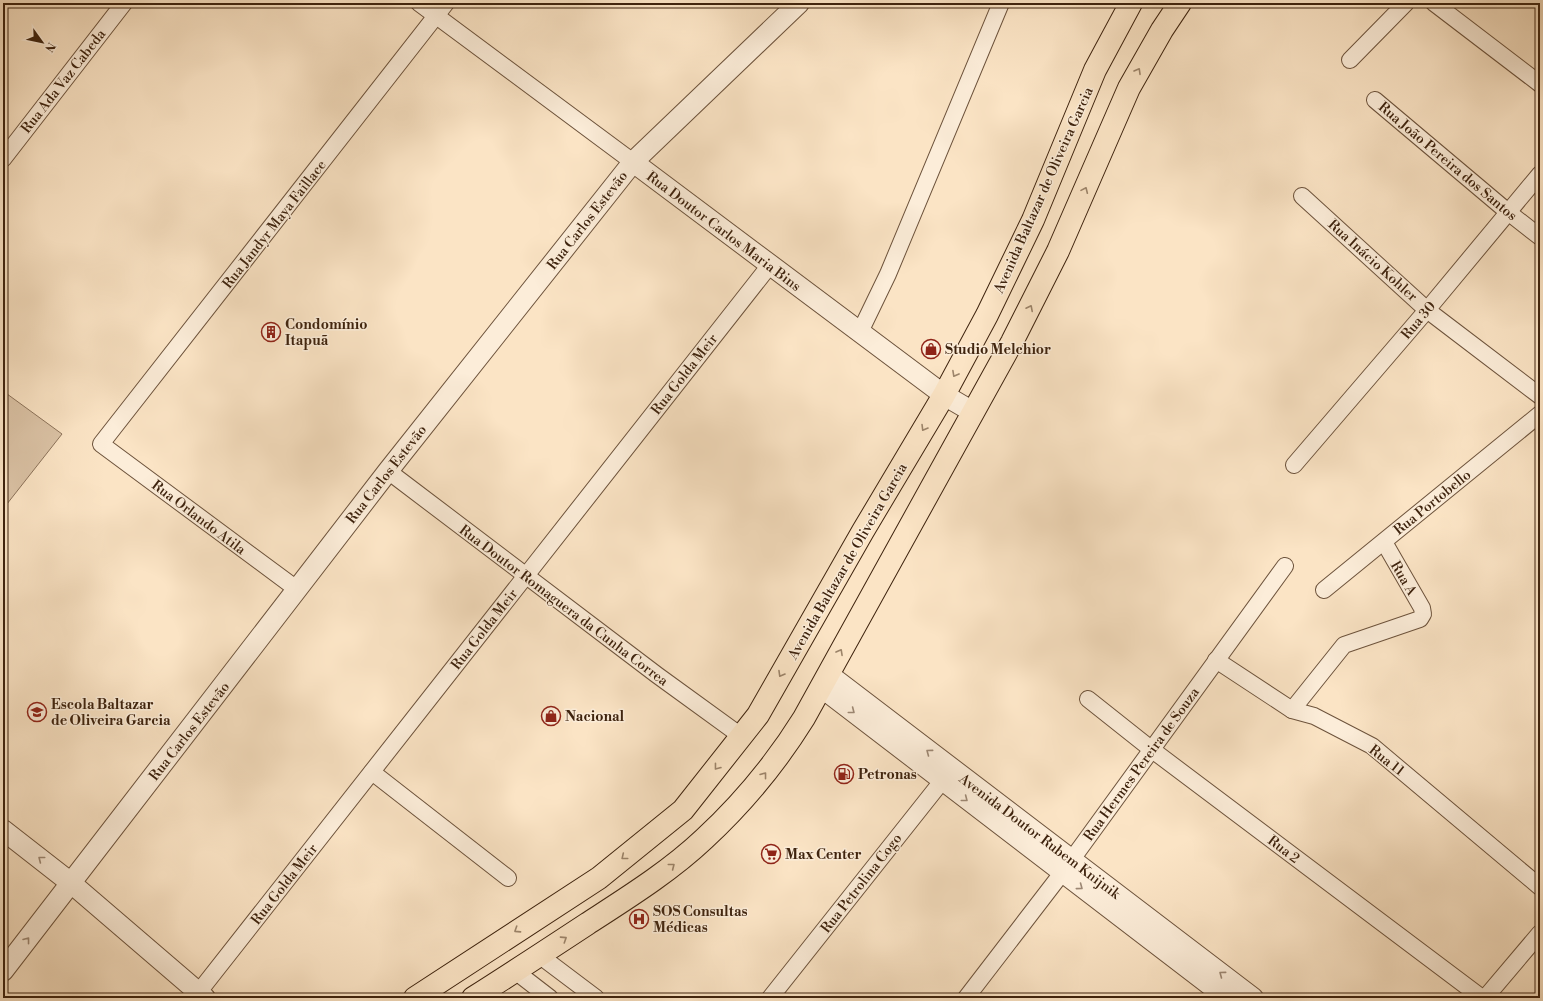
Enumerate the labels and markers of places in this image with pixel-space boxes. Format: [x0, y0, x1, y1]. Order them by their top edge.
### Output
place label: Condomínio Itapuã [285, 316, 367, 350]
building icon: Condomínio Itapuã [260, 321, 282, 343]
shop icon: Studio Melchior [920, 338, 942, 360]
place label: Studio Melchior [945, 341, 1051, 359]
place label: Escola Baltazar de Oliveira Garcia [51, 696, 171, 730]
school or university icon: Escola Baltazar de Oliveira Garcia [26, 701, 48, 723]
shop icon: Nacional [540, 705, 562, 727]
place label: Nacional [565, 708, 625, 726]
fuel station icon: Petronas [833, 763, 855, 785]
place label: Petronas [858, 766, 917, 784]
supermarket icon: Max Center [760, 843, 782, 865]
place label: Max Center [785, 846, 862, 864]
place label: SOS Consultas Médicas [653, 903, 748, 937]
hospital icon: SOS Consultas Médicas [628, 908, 650, 930]

